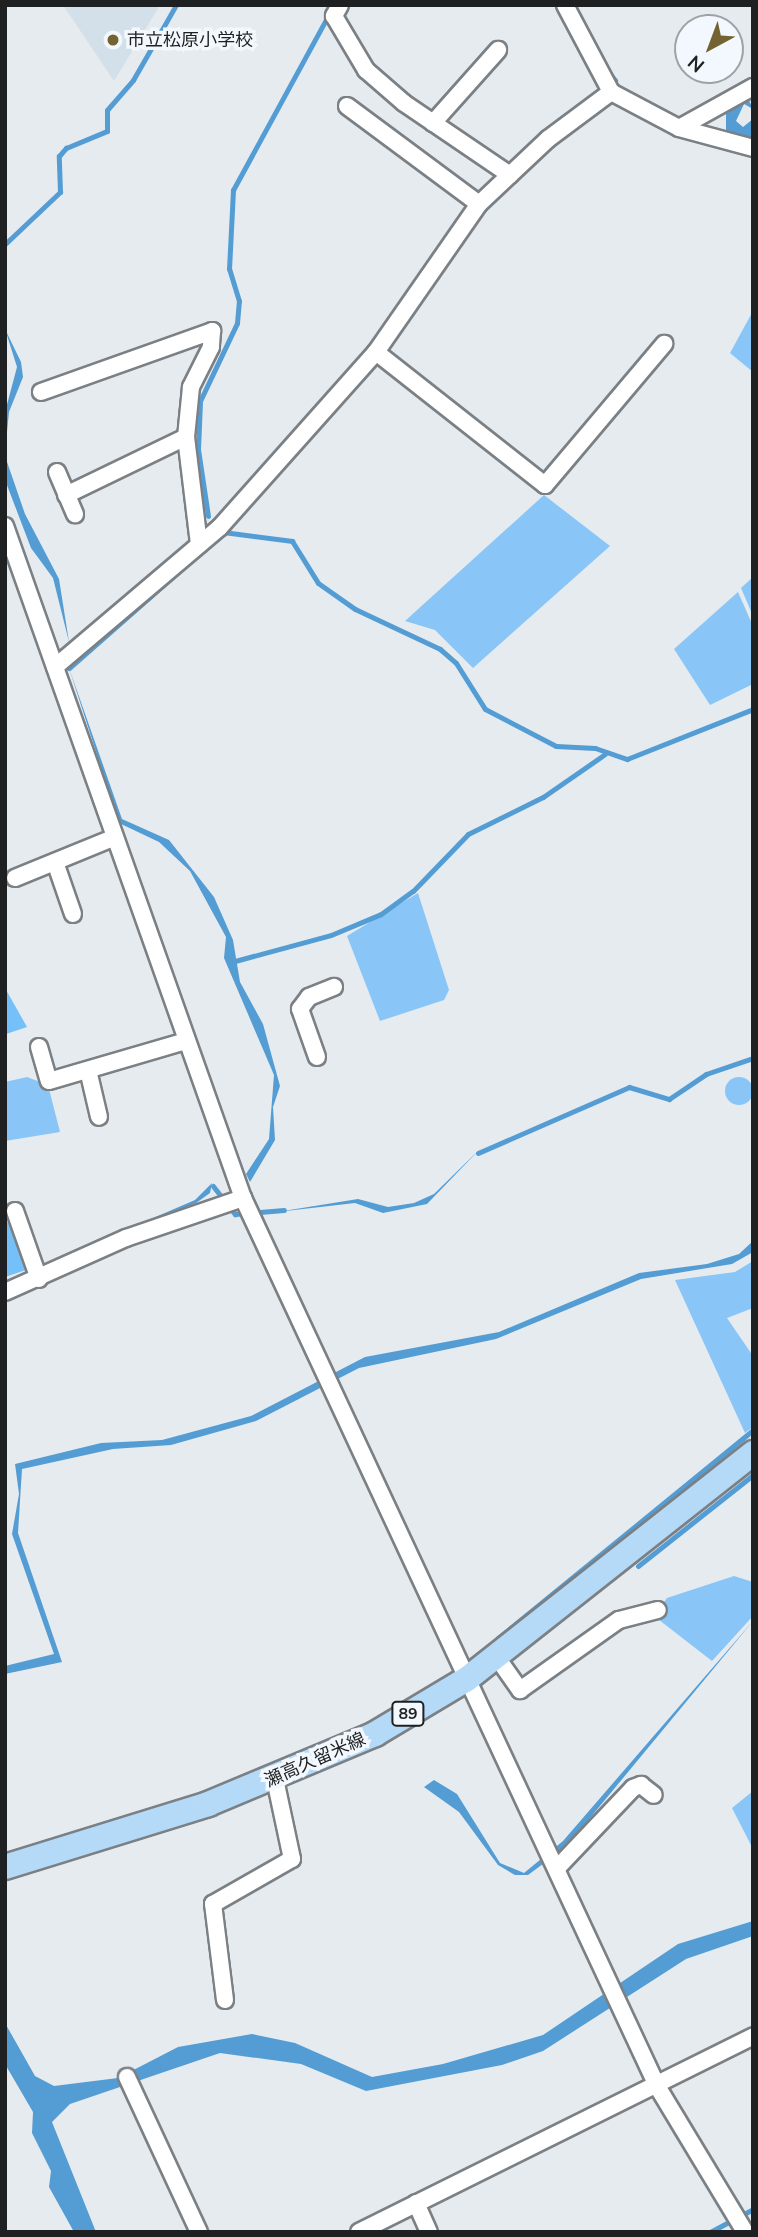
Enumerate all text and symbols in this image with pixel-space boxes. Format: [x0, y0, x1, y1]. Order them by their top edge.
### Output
north arrow [674, 14, 744, 84]
place label: 市立松原小学校 [127, 29, 253, 51]
marker: 市立松原小学校 [105, 32, 121, 48]
text: N [683, 49, 710, 78]
road number: 89 [390, 1702, 426, 1726]
street label: 瀬高久留米線 [261, 1728, 369, 1792]

